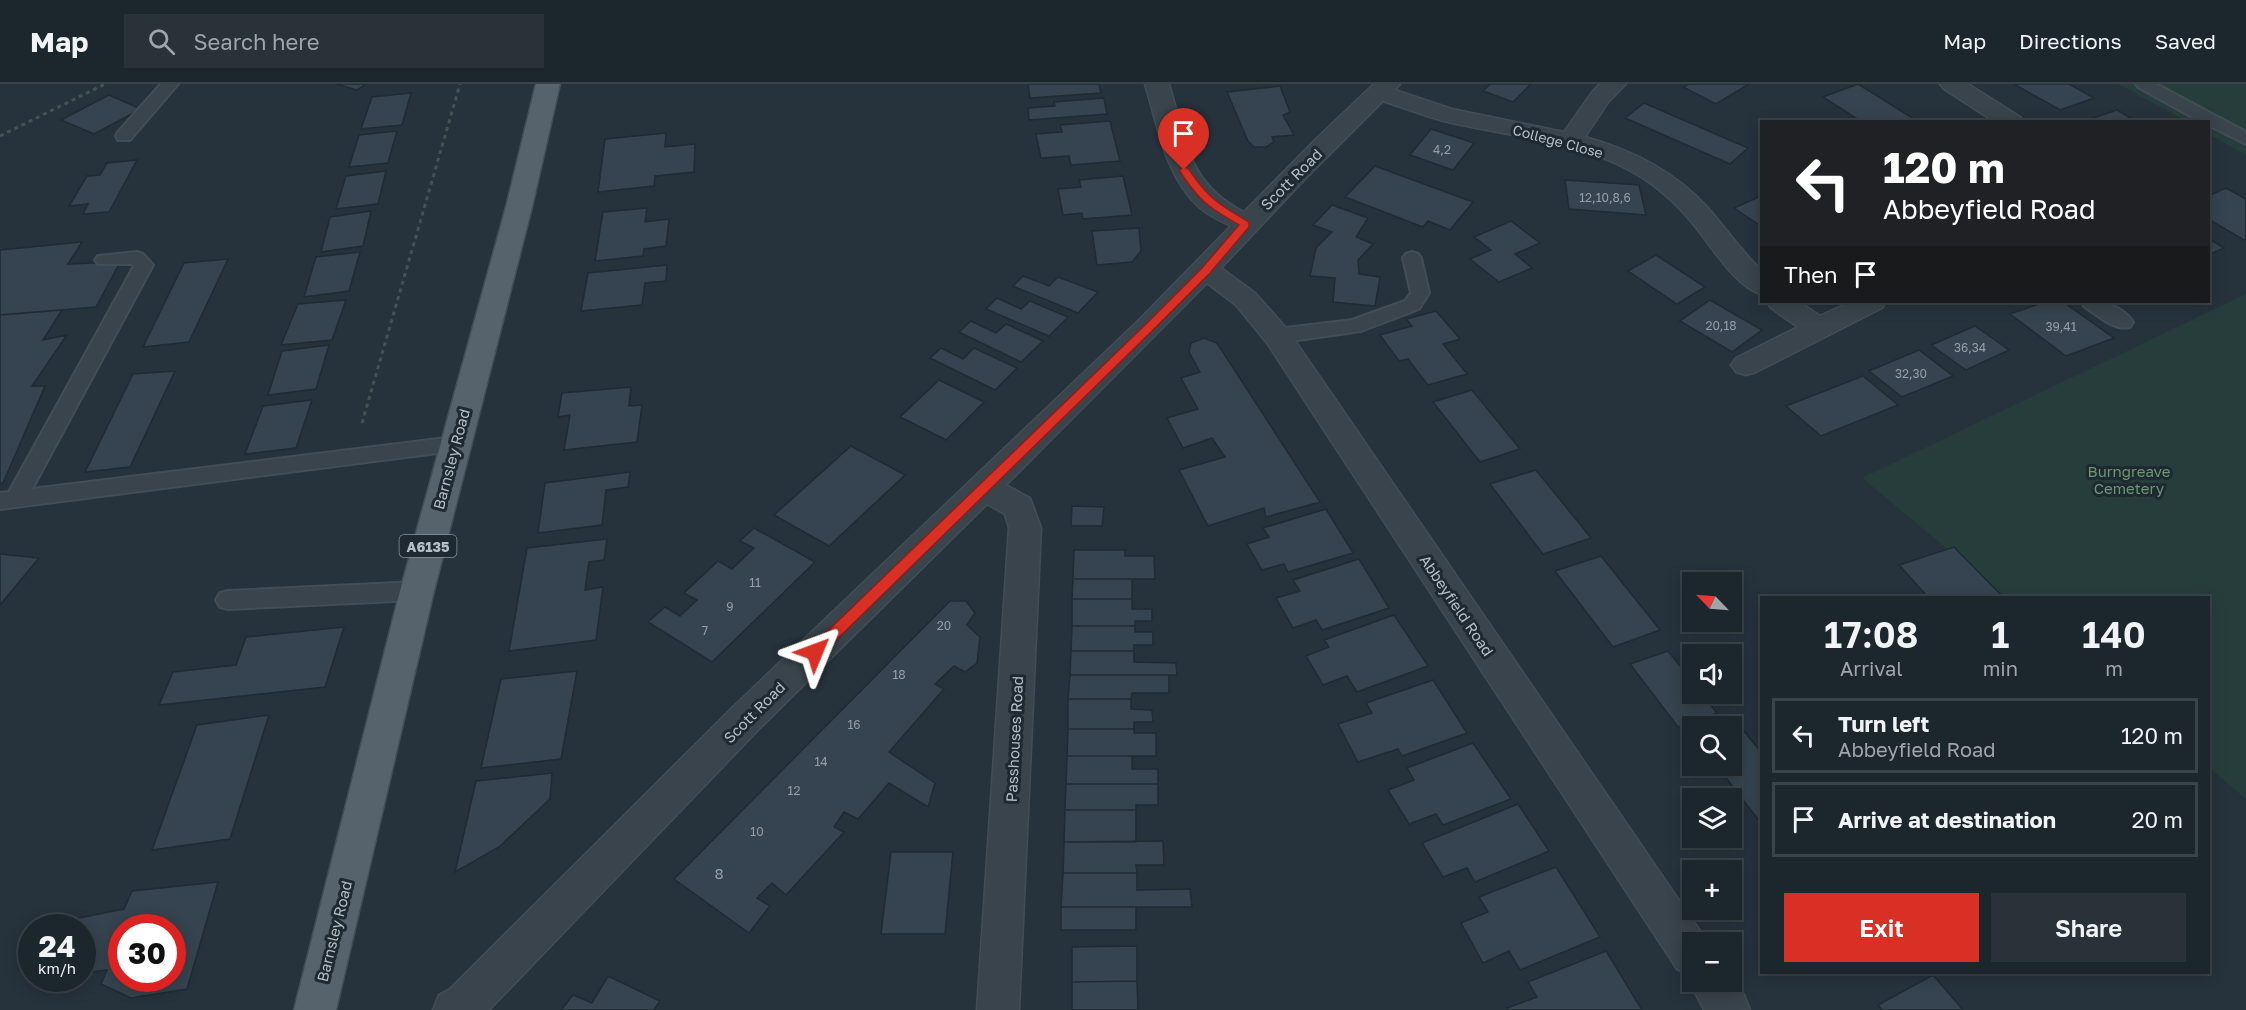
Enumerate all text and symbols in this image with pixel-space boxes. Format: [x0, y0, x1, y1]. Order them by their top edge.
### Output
search box [124, 14, 544, 68]
text: Map [30, 25, 88, 58]
icon: search [145, 25, 178, 58]
text: Search here [193, 28, 319, 55]
text: Map [1943, 28, 1986, 54]
text: Directions [2019, 28, 2122, 54]
text: Saved [2155, 28, 2216, 54]
pin [1158, 108, 1209, 170]
icon: arrive [1167, 117, 1200, 150]
street label: College Close [1511, 121, 1605, 161]
house number: 4,2 [1433, 142, 1451, 157]
text: 120 m [1883, 142, 2005, 192]
icon: left [1784, 144, 1862, 222]
street label: Scott Road [1257, 145, 1325, 213]
house number: 12,10,8,6 [1579, 190, 1631, 205]
text: Abbeyfield Road [1883, 193, 2096, 225]
icon: arrive [1849, 258, 1882, 291]
text: Then [1784, 261, 1837, 288]
house number: 20,18 [1705, 318, 1737, 333]
house number: 39,41 [2045, 319, 2077, 334]
house number: 36,34 [1954, 340, 1986, 355]
house number: 32,30 [1895, 366, 1927, 381]
street label: Barnsley Road [429, 407, 473, 511]
park label: Burngreave Cemetery [2088, 462, 2171, 497]
road number: A6135 [400, 535, 456, 557]
street label: Abbeyfield Road [1416, 551, 1498, 659]
north arrow [1682, 572, 1742, 632]
map controls [1682, 572, 1742, 992]
house number: 11 [749, 575, 761, 590]
house number: 9 [726, 599, 734, 614]
text: 17:08 [1824, 613, 1919, 656]
text: 1 [1991, 613, 2009, 656]
text: 140 [2082, 613, 2146, 656]
house number: 20 [937, 618, 951, 633]
position arrow [783, 620, 847, 684]
house number: 7 [702, 623, 708, 638]
button: sound [1682, 644, 1742, 704]
text: Arrival [1840, 656, 1903, 680]
text: min [1983, 656, 2018, 680]
text: m [2105, 656, 2123, 680]
house number: 18 [892, 667, 906, 682]
street label: Passhouses Road [1002, 675, 1026, 803]
street label: Scott Road [720, 678, 788, 746]
text: Turn left [1838, 710, 1929, 737]
button: search [1682, 716, 1742, 776]
house number: 16 [847, 717, 861, 732]
icon: left [1787, 719, 1820, 752]
text: 120 m [2121, 722, 2183, 749]
text: Abbeyfield Road [1838, 737, 1996, 761]
house number: 14 [814, 754, 828, 769]
house number: 12 [788, 783, 800, 798]
button: layers [1682, 788, 1742, 848]
icon: arrive [1787, 803, 1820, 836]
text: Arrive at destination [1838, 806, 2056, 833]
text: 20 m [2132, 806, 2183, 833]
house number: 10 [750, 824, 764, 839]
button: + [1682, 860, 1742, 920]
house number: 8 [714, 864, 724, 882]
street label: Barnsley Road [313, 879, 355, 983]
button: Exit [1784, 893, 1979, 962]
button: Share [1991, 893, 2186, 962]
speed limit sign: 30 [108, 914, 186, 992]
text: 24 [38, 928, 76, 964]
button: − [1682, 932, 1742, 992]
text: km/h [38, 959, 76, 977]

